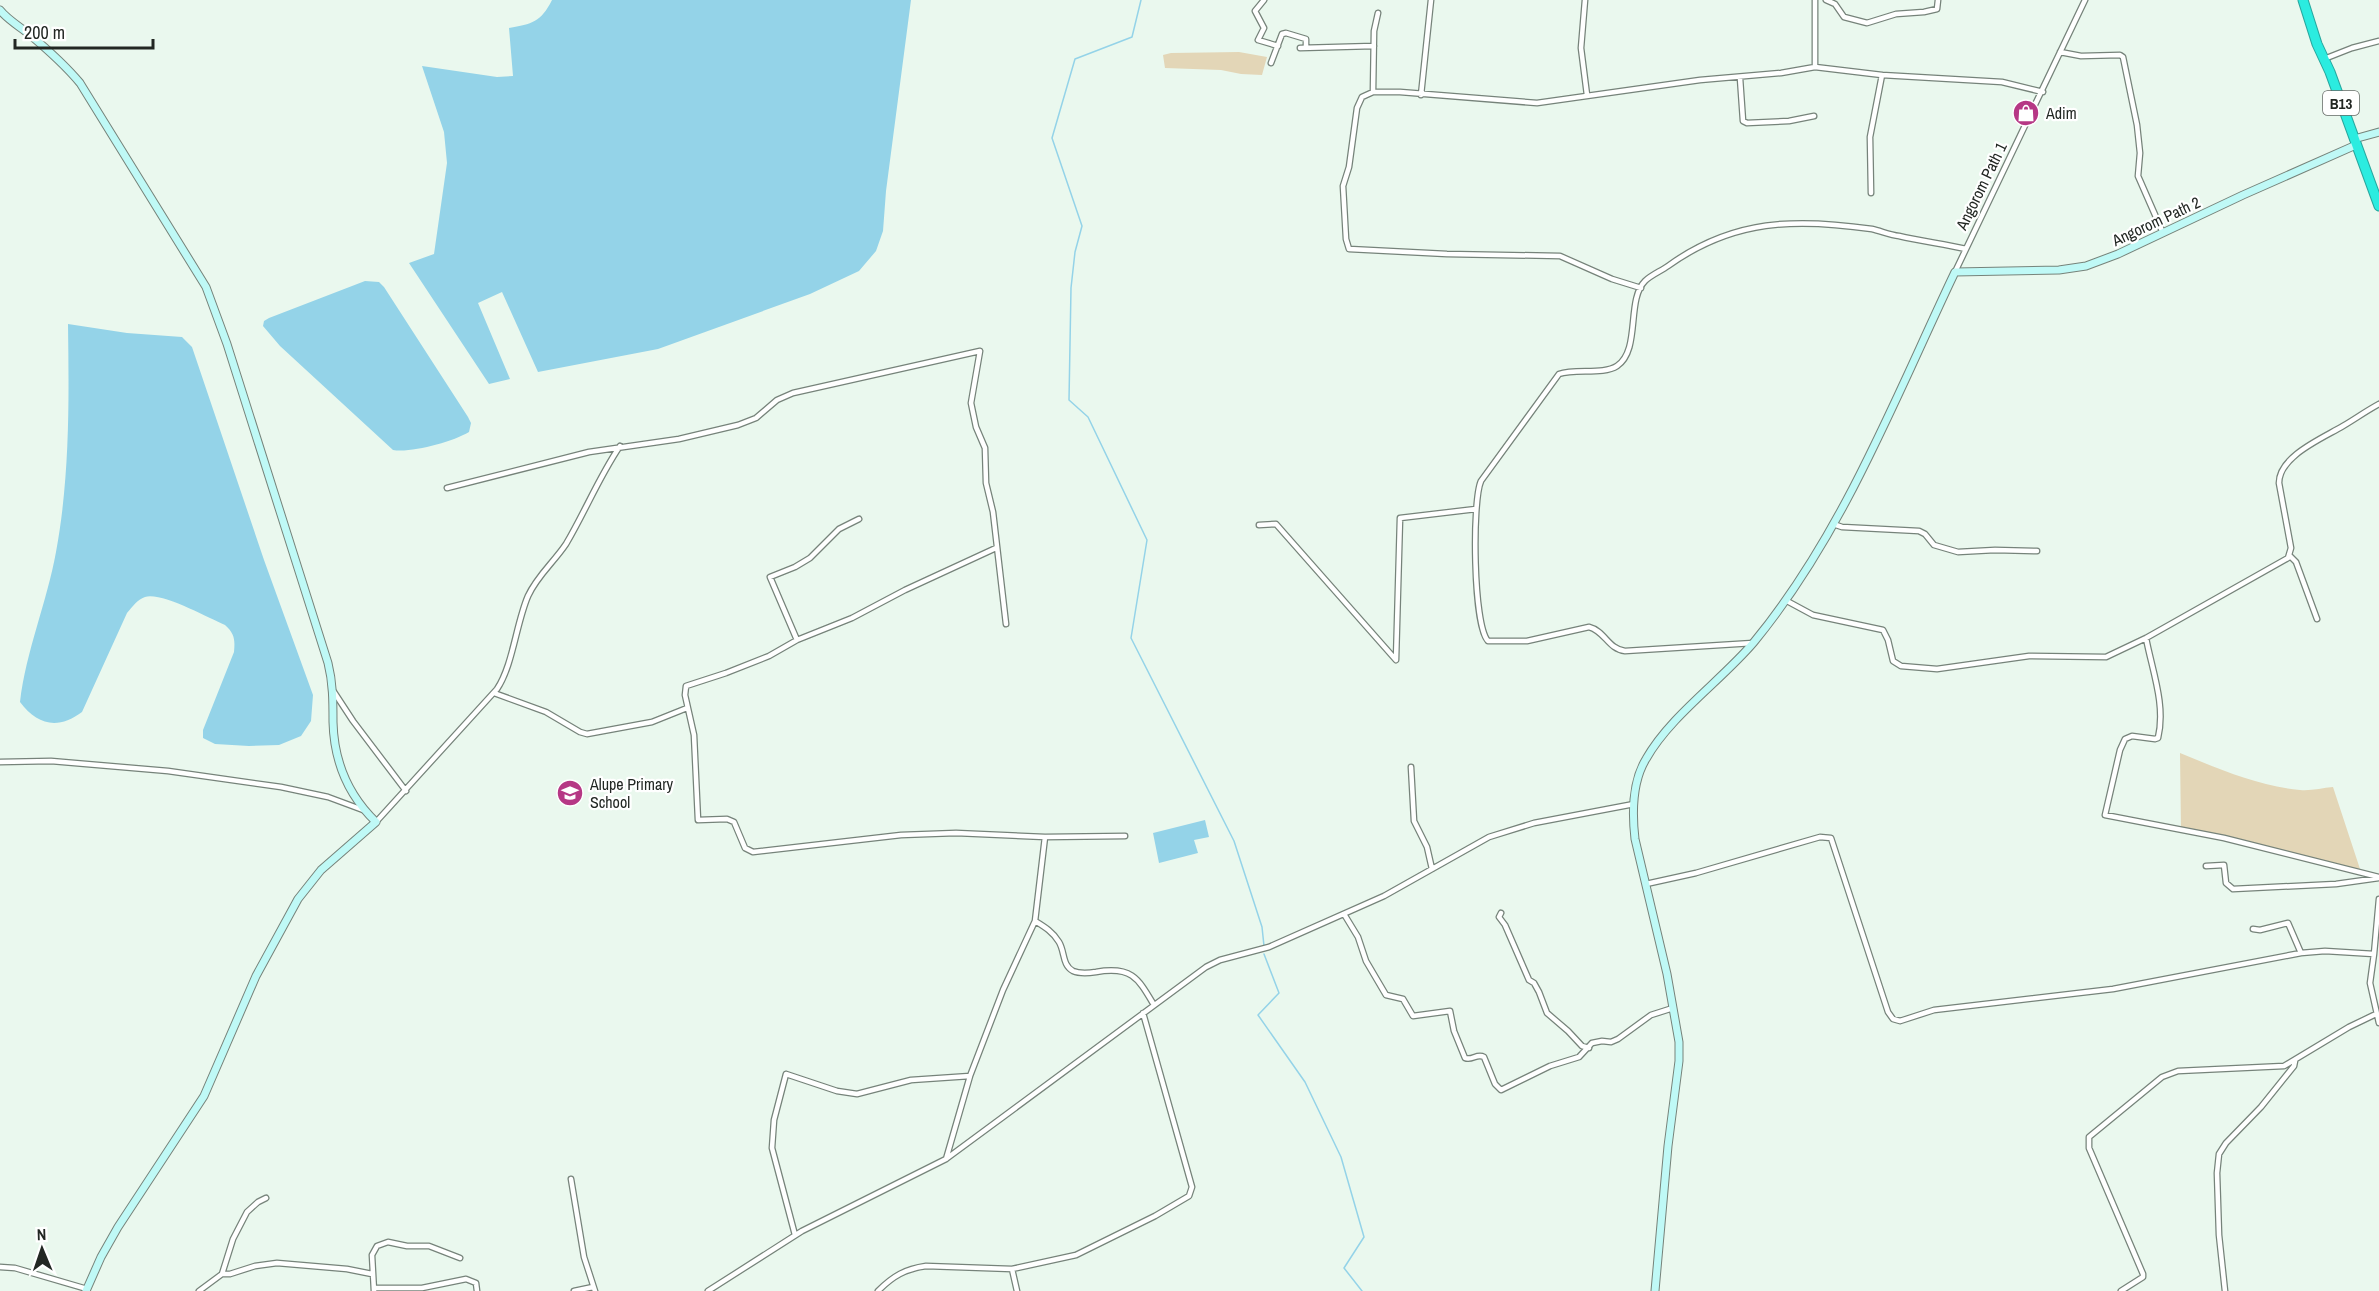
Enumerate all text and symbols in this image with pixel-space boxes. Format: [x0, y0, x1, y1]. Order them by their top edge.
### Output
scale bar [15, 12, 153, 50]
text: 200 m [24, 20, 65, 45]
road number: B13 [2323, 91, 2359, 115]
shop icon: Adim [2011, 98, 2041, 128]
place label: Adim [2045, 102, 2077, 124]
street label: Angorom Path 1 [1950, 138, 2012, 234]
street label: Angorom Path 2 [2107, 191, 2204, 251]
place label: Alupe Primary School [589, 773, 674, 813]
school or university icon: Alupe Primary School [555, 778, 585, 808]
north arrow [12, 1219, 72, 1279]
text: N [36, 1223, 47, 1245]

